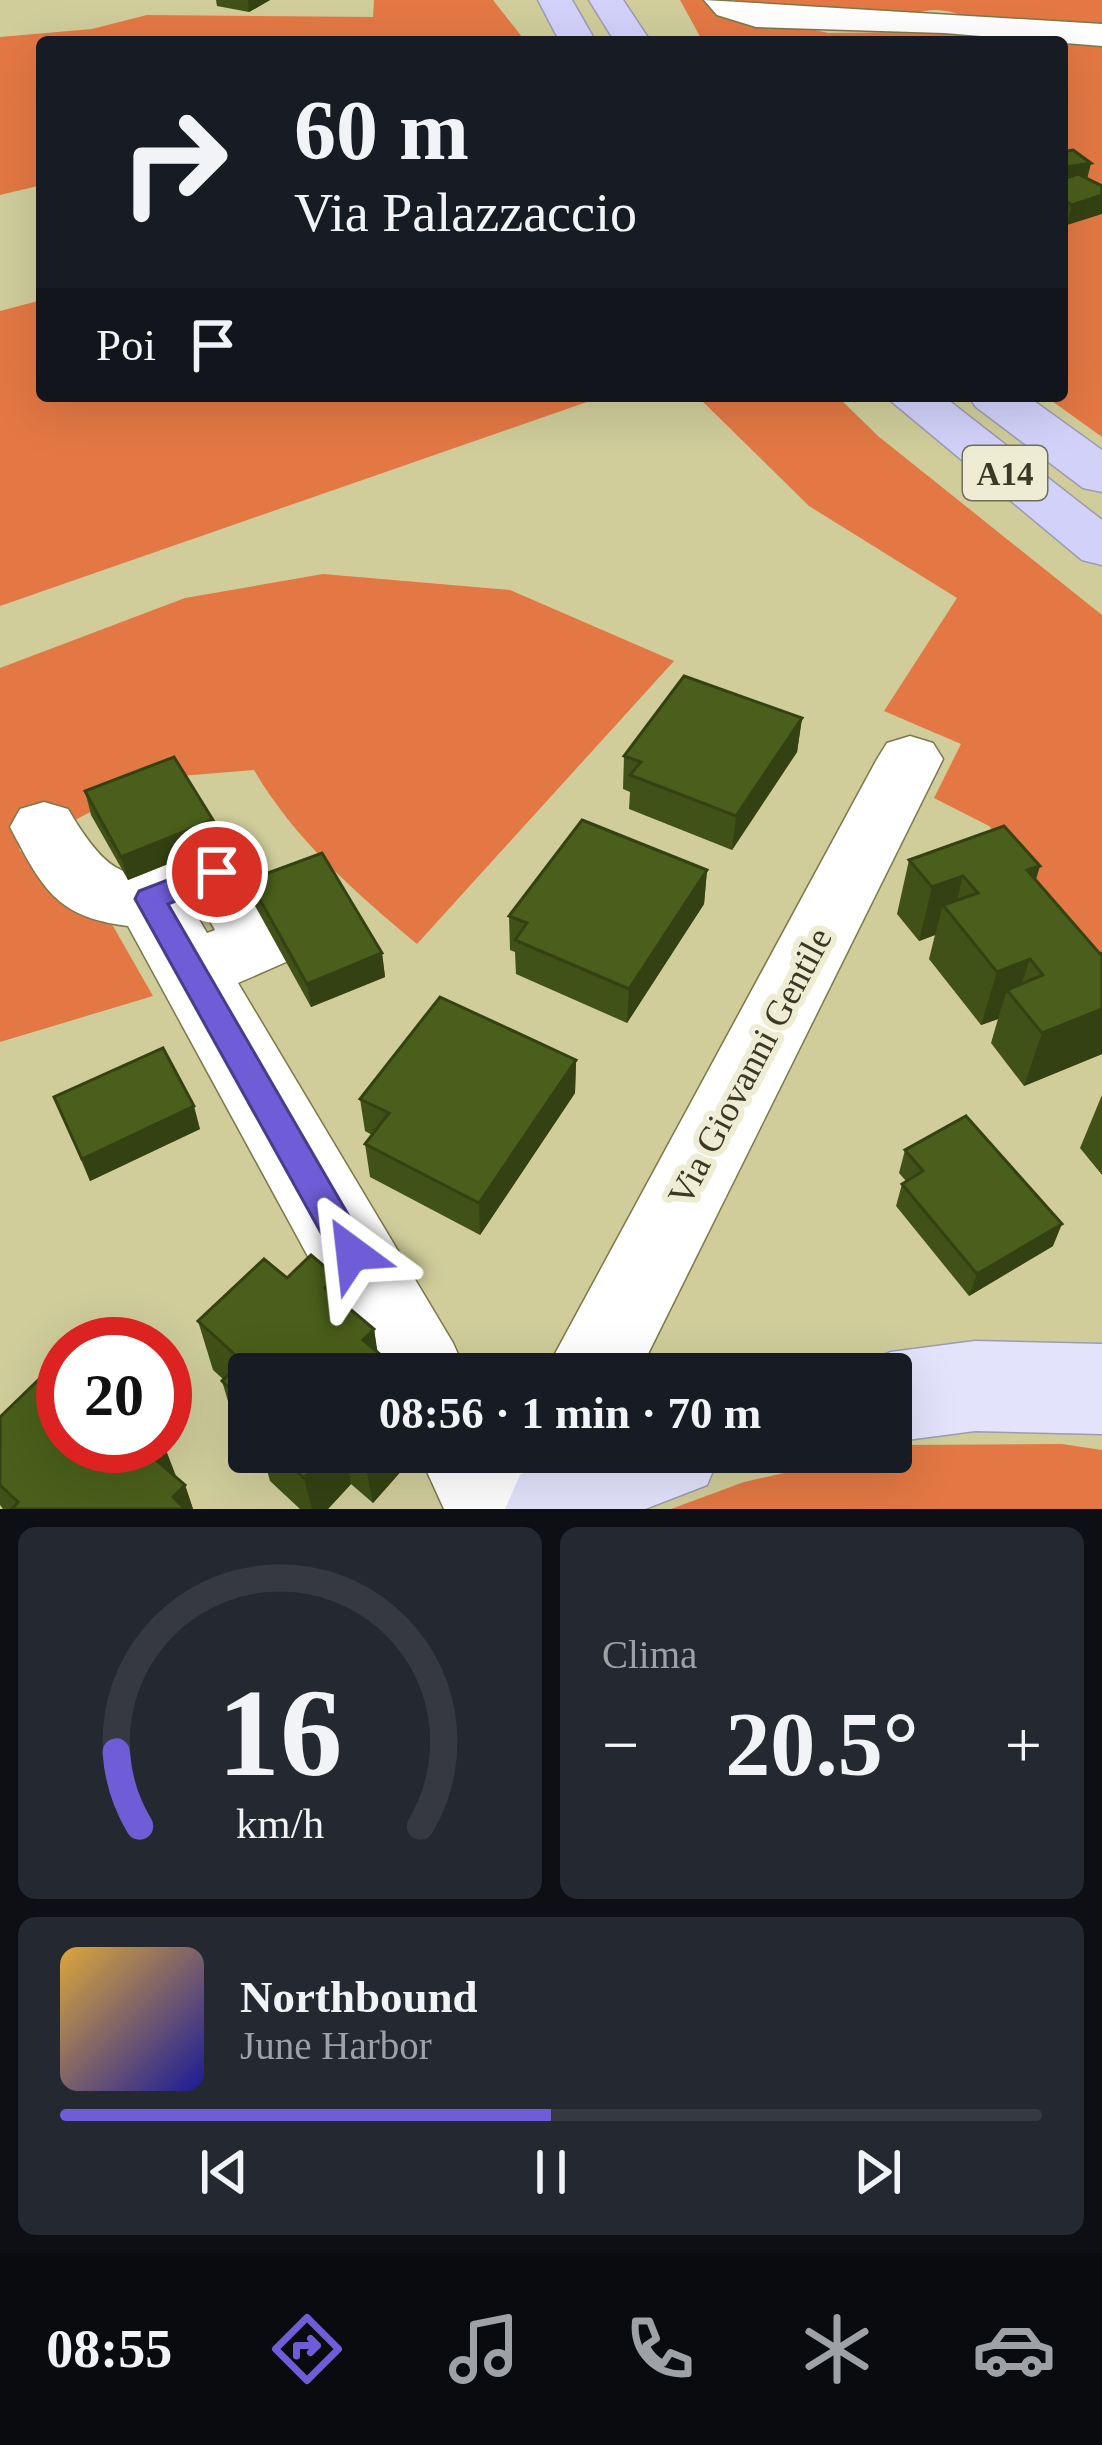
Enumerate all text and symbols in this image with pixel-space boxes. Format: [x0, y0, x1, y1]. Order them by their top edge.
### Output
icon: right [96, 84, 252, 240]
text: 60 m [294, 84, 469, 177]
text: Via Palazzaccio [294, 183, 637, 243]
icon: arrive [180, 312, 246, 378]
text: Poi [96, 320, 156, 370]
road number: A14 [963, 446, 1047, 500]
pin [166, 821, 268, 923]
icon: arrive [184, 839, 250, 905]
street label: Via Giovanni Gentile [660, 921, 840, 1212]
position arrow [289, 1190, 415, 1316]
speed limit sign: 20 [36, 1317, 192, 1473]
text: 08:56 · 1 min · 70 m [379, 1388, 761, 1438]
text: Clima [602, 1633, 697, 1676]
text: 16 [218, 1664, 342, 1802]
text: 20.5° [725, 1695, 919, 1794]
text: − [602, 1708, 639, 1781]
text: + [1005, 1708, 1042, 1781]
text: km/h [236, 1800, 324, 1847]
text: Northbound [240, 1972, 478, 2022]
text: June Harbor [240, 2024, 432, 2067]
icon: previous [191, 2139, 257, 2205]
icon: pause [518, 2139, 584, 2205]
icon: next [845, 2139, 911, 2205]
icon: directions [265, 2307, 349, 2391]
icon: music [442, 2307, 526, 2391]
icon: phone [618, 2307, 702, 2391]
icon: climate [795, 2307, 879, 2391]
icon: car [972, 2307, 1056, 2391]
text: 08:55 [46, 2319, 172, 2379]

